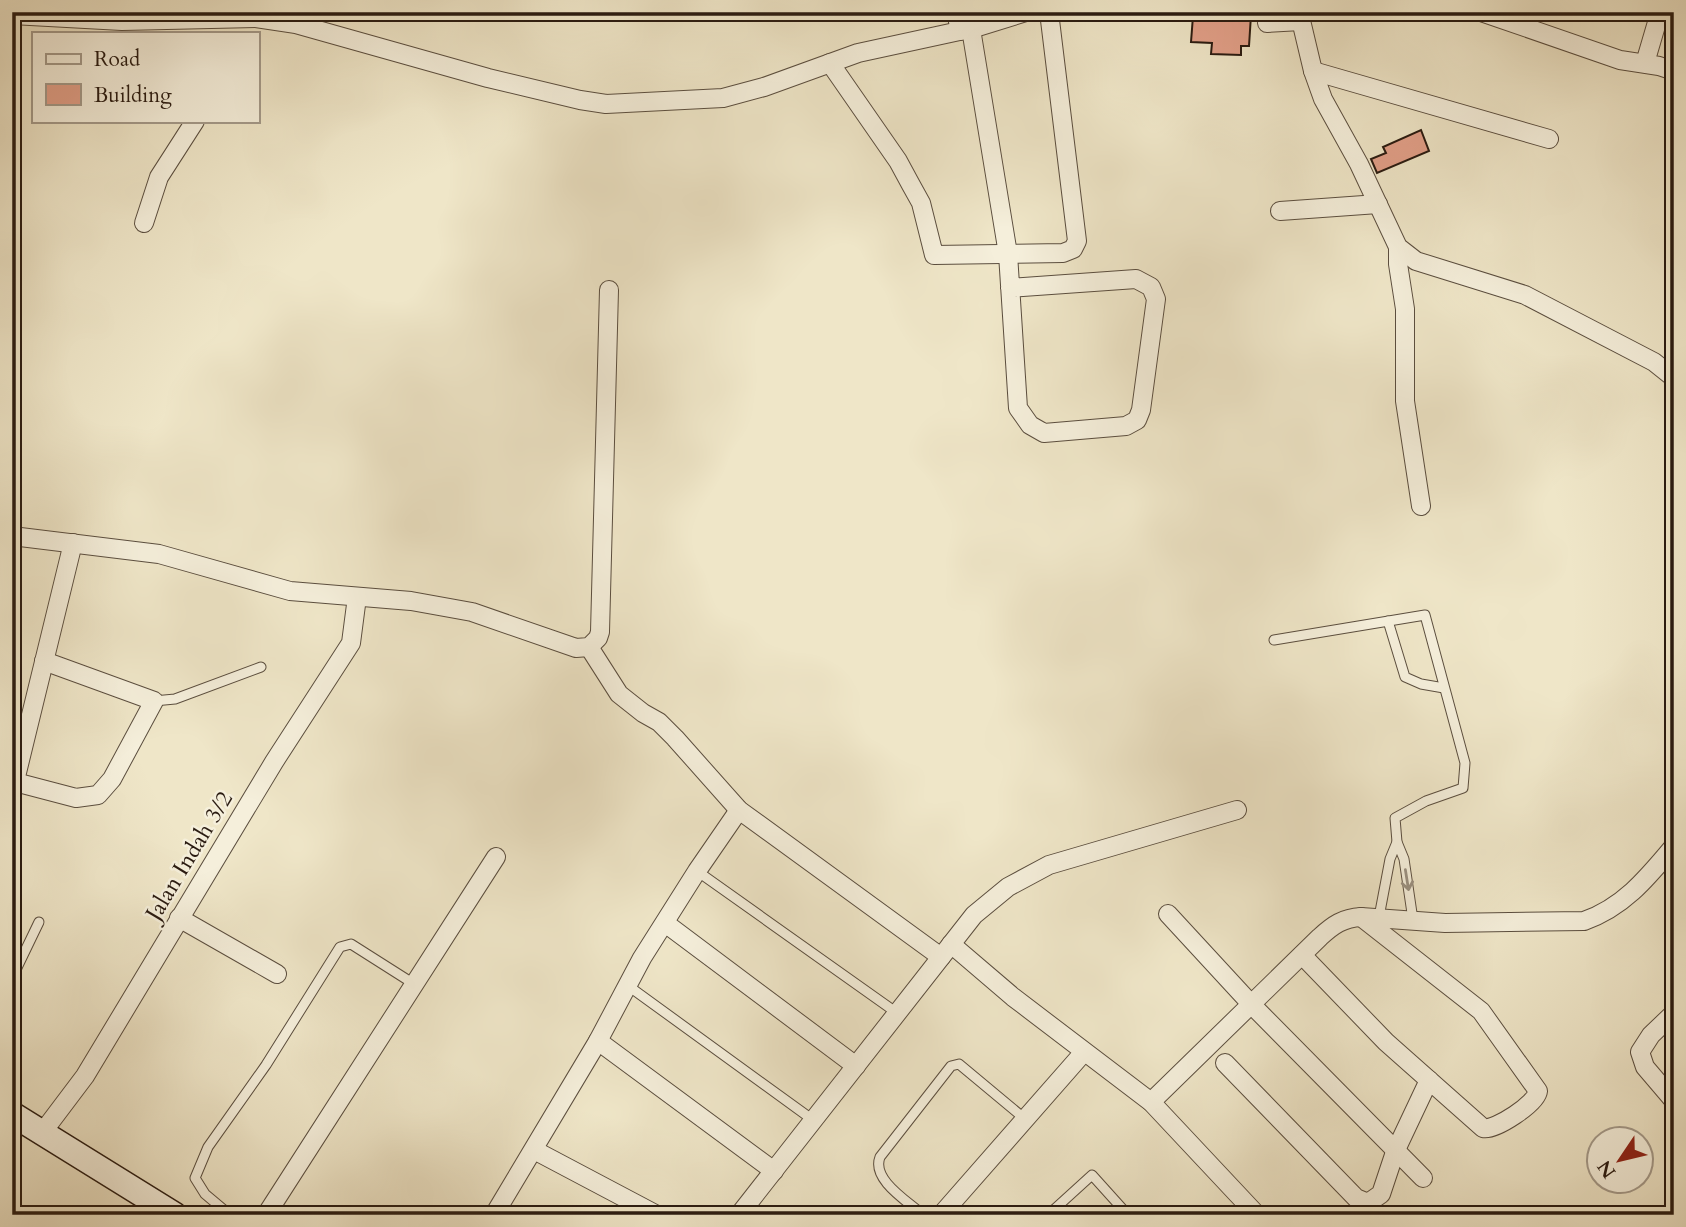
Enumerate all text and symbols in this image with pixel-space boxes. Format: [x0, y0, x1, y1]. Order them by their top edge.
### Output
legend [32, 32, 259, 122]
text: Road [94, 45, 140, 74]
text: Building [94, 81, 172, 110]
street label: Jalan Indah 3/2 [137, 786, 240, 929]
one-way arrow [1401, 869, 1414, 891]
north arrow [1584, 1126, 1654, 1196]
text: N [1591, 1155, 1622, 1183]

